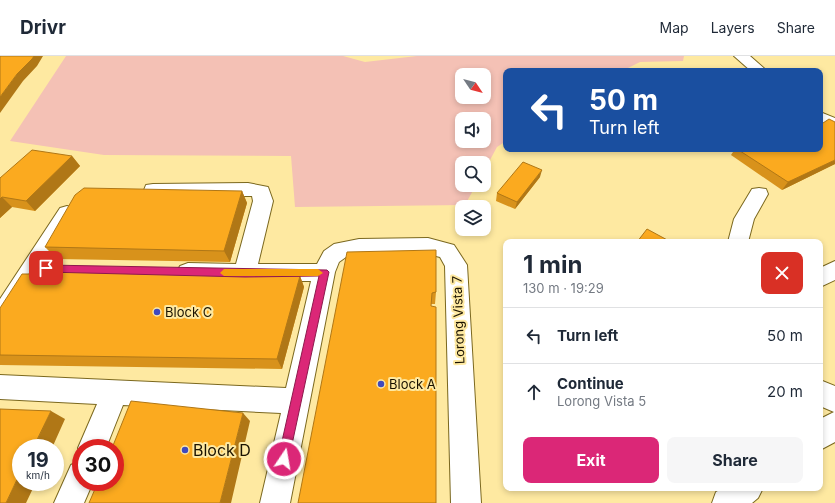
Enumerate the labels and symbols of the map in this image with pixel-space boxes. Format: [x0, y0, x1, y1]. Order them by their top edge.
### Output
north arrow [455, 68, 491, 104]
pin [29, 251, 63, 285]
street label: Lorong Vista 7 [448, 275, 468, 365]
place label: Block C [165, 304, 212, 320]
marker: Block C [152, 307, 162, 317]
place label: Block A [389, 376, 436, 392]
marker: Block A [376, 379, 386, 389]
position arrow [263, 438, 305, 480]
speed limit sign: 30 [72, 439, 124, 491]
place label: Block D [193, 440, 251, 460]
marker: Block D [180, 445, 190, 455]

